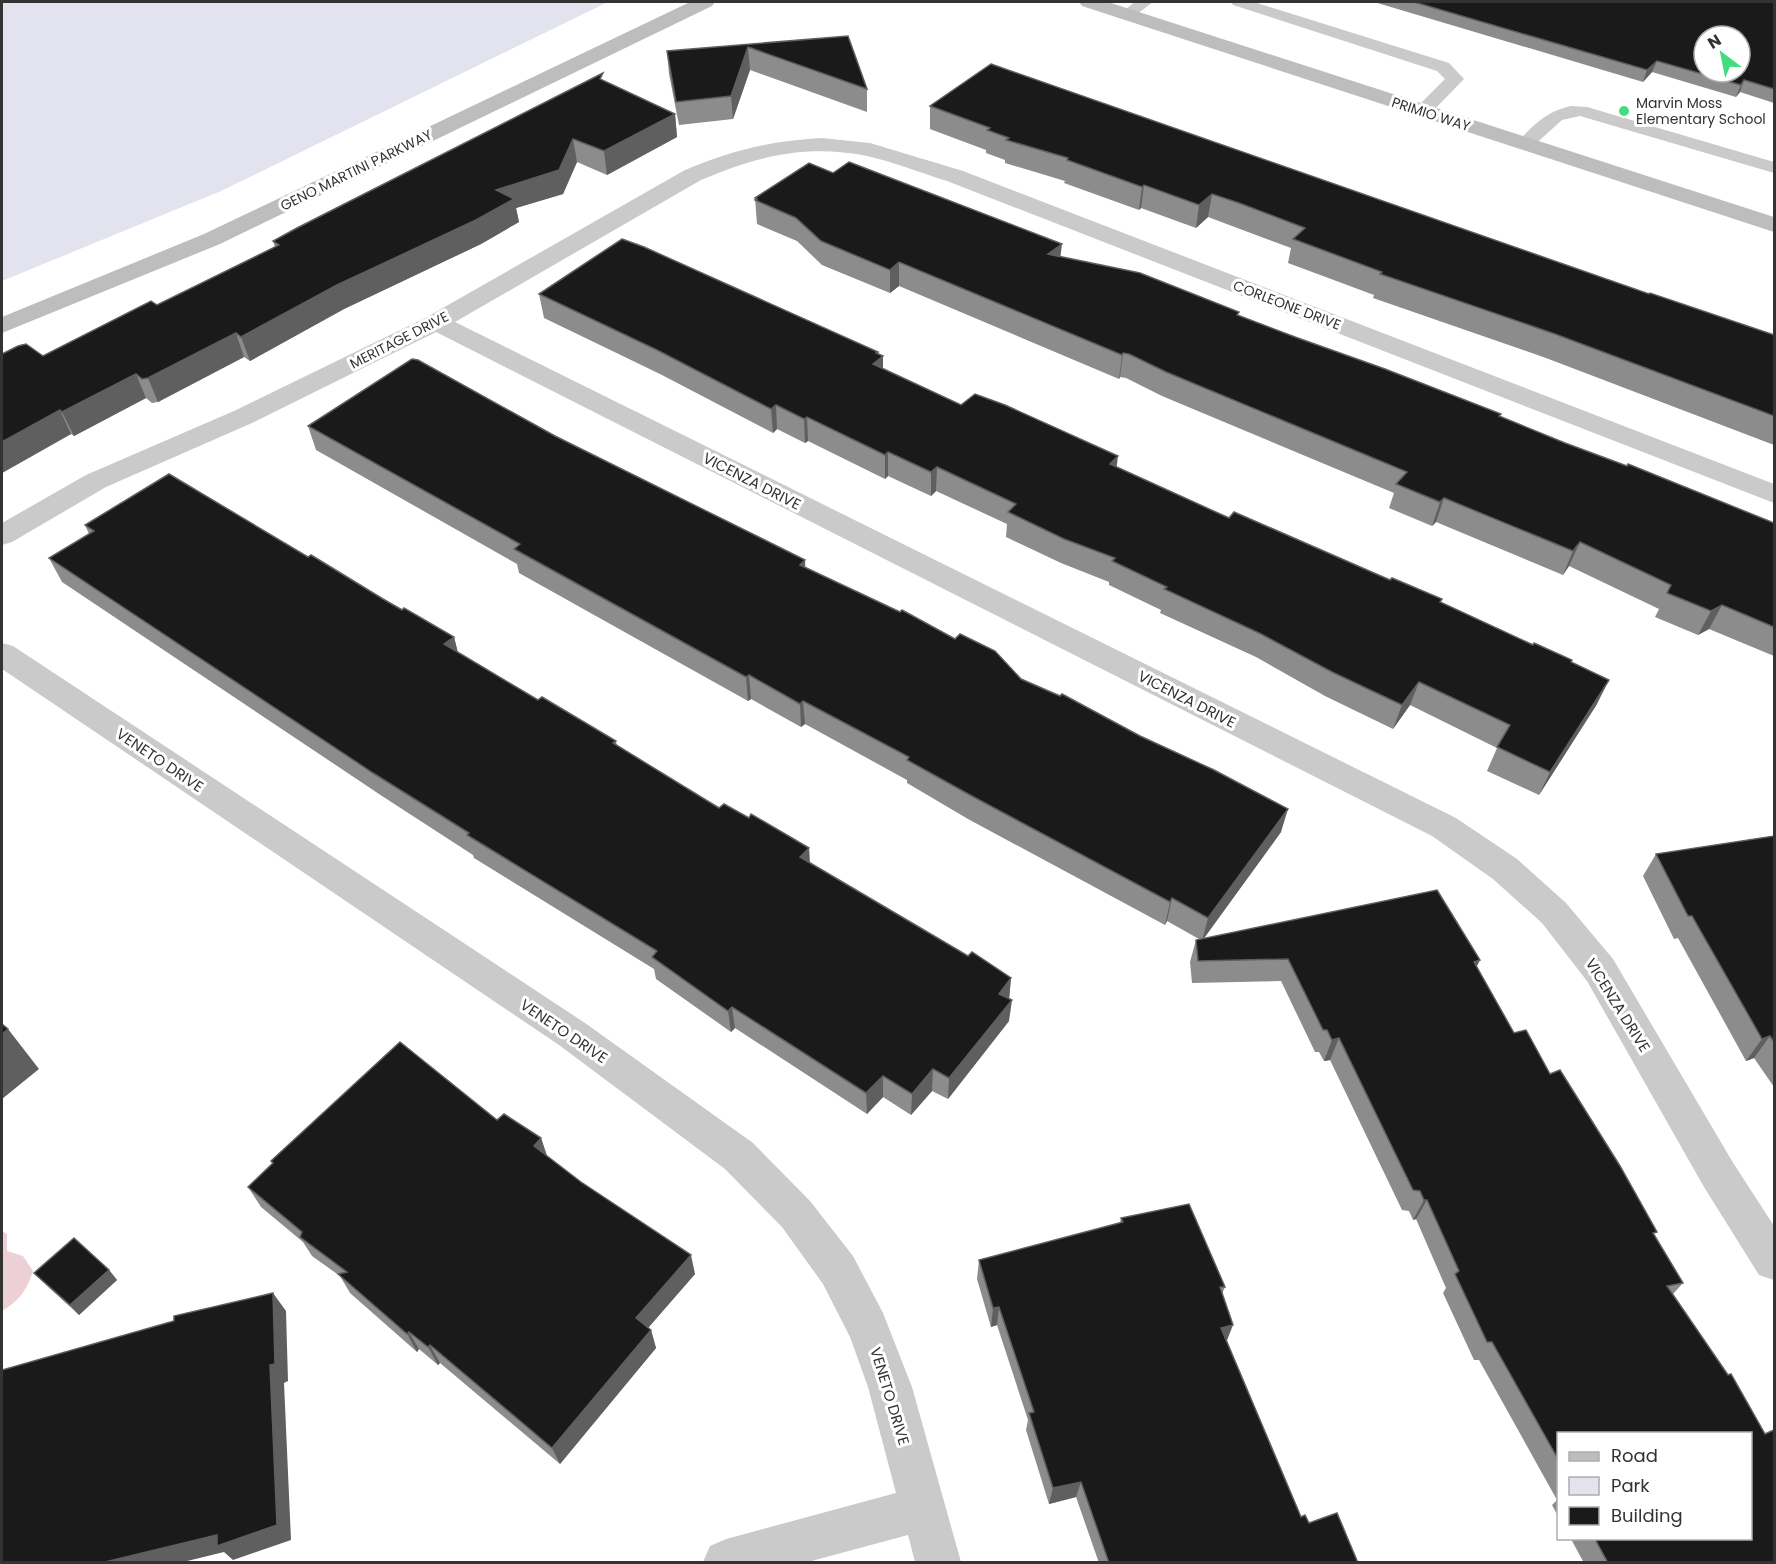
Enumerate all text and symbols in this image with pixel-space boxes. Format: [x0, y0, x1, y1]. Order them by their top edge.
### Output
north arrow [1692, 24, 1752, 84]
text: N [1703, 29, 1726, 55]
street label: PRIMIO WAY [1389, 92, 1473, 136]
place label: Marvin Moss Elementary School [1636, 93, 1766, 129]
marker: Marvin Moss Elementary School [1617, 104, 1631, 118]
street label: GENO MARTINI PARKWAY [277, 125, 435, 215]
street label: CORLEONE DRIVE [1230, 275, 1344, 335]
street label: MERITAGE DRIVE [346, 306, 452, 374]
street label: VICENZA DRIVE [700, 447, 804, 515]
street label: VICENZA DRIVE [1135, 665, 1239, 733]
street label: VENETO DRIVE [112, 723, 208, 797]
street label: VICENZA DRIVE [1581, 954, 1655, 1056]
street label: VENETO DRIVE [516, 994, 612, 1068]
street label: VENETO DRIVE [865, 1345, 915, 1447]
legend [1557, 1432, 1752, 1540]
text: Road [1611, 1443, 1658, 1468]
text: Park [1611, 1473, 1650, 1498]
text: Building [1611, 1503, 1683, 1528]

